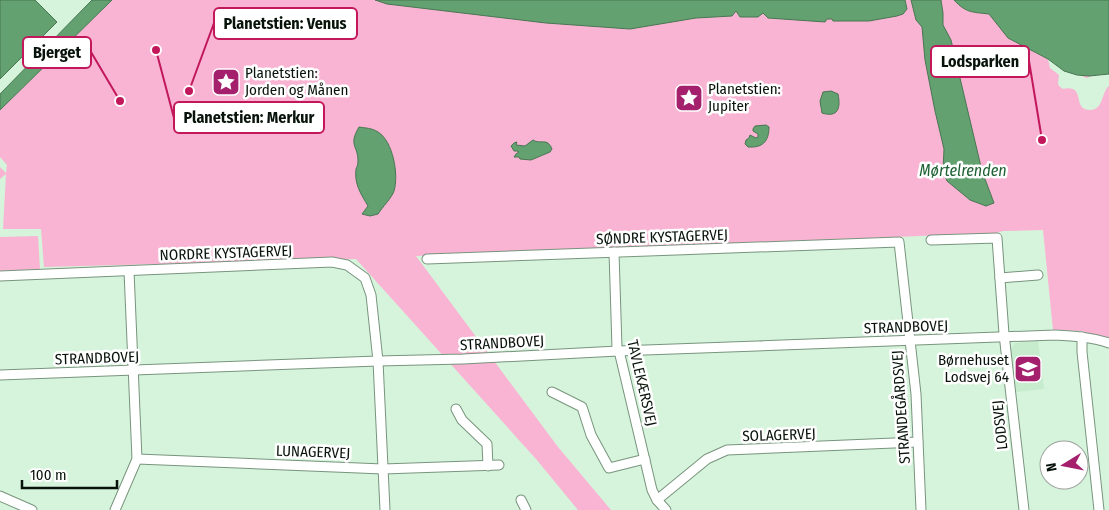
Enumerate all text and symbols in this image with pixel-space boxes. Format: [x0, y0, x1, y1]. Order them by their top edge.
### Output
callout: Planetstien: Venus [214, 8, 357, 39]
text: Planetstien: Venus [224, 14, 347, 33]
callout: Bjerget [23, 37, 91, 68]
text: Bjerget [33, 43, 81, 62]
callout: Lodsparken [931, 46, 1029, 77]
text: Lodsparken [941, 52, 1019, 71]
place label: Planetstien: Jorden og Månen [245, 64, 348, 99]
place icon: Planetstien: Jorden og Månen [211, 67, 241, 97]
place label: Planetstien: Jupiter [708, 80, 781, 115]
place icon: Planetstien: Jupiter [674, 83, 704, 113]
callout: Planetstien: Merkur [174, 102, 324, 133]
text: Planetstien: Merkur [184, 108, 315, 127]
water label: Mørtelrenden [919, 161, 1007, 180]
street label: SØNDRE KYSTAGERVEJ [596, 226, 728, 248]
street label: NORDRE KYSTAGERVEJ [159, 242, 293, 264]
street label: STRANDBOVEJ [864, 317, 948, 337]
street label: STRANDBOVEJ [460, 332, 544, 354]
street label: TAVLEKÆRSVEJ [623, 338, 661, 428]
street label: STRANDBOVEJ [55, 348, 139, 368]
street label: STRANDEGÅRDSVEJ [888, 350, 914, 464]
place label: Børnehuset Lodsvej 64 [938, 351, 1009, 386]
school or university icon: Børnehuset Lodsvej 64 [1013, 354, 1043, 384]
street label: LODSVEJ [988, 399, 1012, 451]
street label: SOLAGERVEJ [742, 425, 816, 445]
north arrow [1039, 440, 1089, 490]
street label: LUNAGERVEJ [276, 442, 350, 462]
scale bar [22, 458, 118, 490]
text: N [1043, 462, 1061, 473]
text: 100 m [30, 466, 67, 484]

